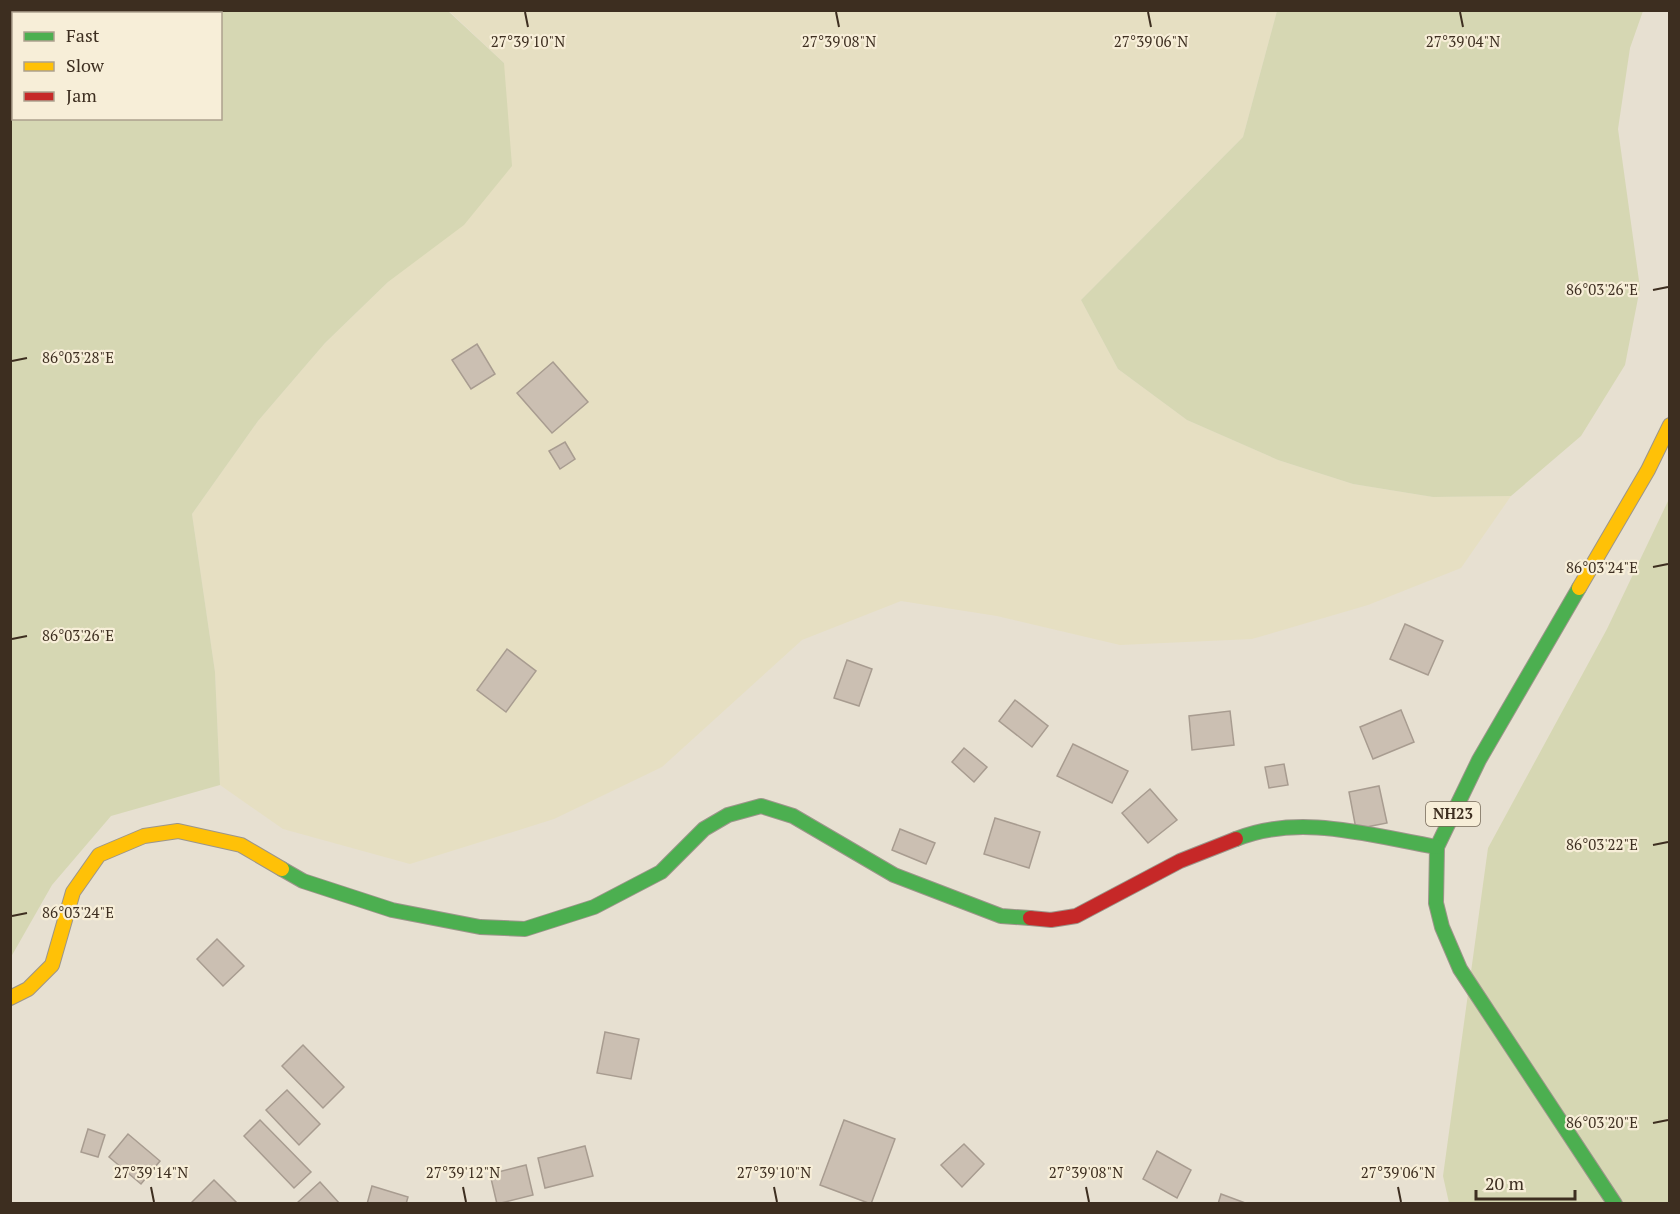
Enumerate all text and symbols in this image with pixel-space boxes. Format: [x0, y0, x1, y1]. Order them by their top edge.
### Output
legend [12, 12, 222, 120]
text: Fast [66, 23, 100, 47]
text: 27°39'10"N [491, 31, 565, 51]
text: 27°39'08"N [802, 31, 876, 51]
text: 27°39'06"N [1114, 31, 1188, 51]
text: 27°39'04"N [1426, 31, 1500, 51]
text: Slow [66, 53, 105, 77]
text: Jam [66, 83, 97, 107]
text: 86°03'26"E [1566, 279, 1638, 299]
text: 86°03'28"E [42, 347, 114, 367]
text: 86°03'24"E [1566, 557, 1638, 577]
text: 86°03'26"E [42, 625, 114, 645]
road number: NH23 [1426, 802, 1480, 826]
text: 86°03'22"E [1566, 834, 1638, 854]
text: 86°03'24"E [42, 902, 114, 922]
text: 86°03'20"E [1566, 1112, 1638, 1132]
text: 27°39'14"N [114, 1162, 188, 1182]
text: 27°39'12"N [426, 1162, 500, 1182]
text: 27°39'10"N [737, 1162, 811, 1182]
text: 27°39'08"N [1049, 1162, 1123, 1182]
text: 27°39'06"N [1361, 1162, 1435, 1182]
scale bar [1476, 1163, 1575, 1201]
text: 20 m [1485, 1171, 1525, 1195]

